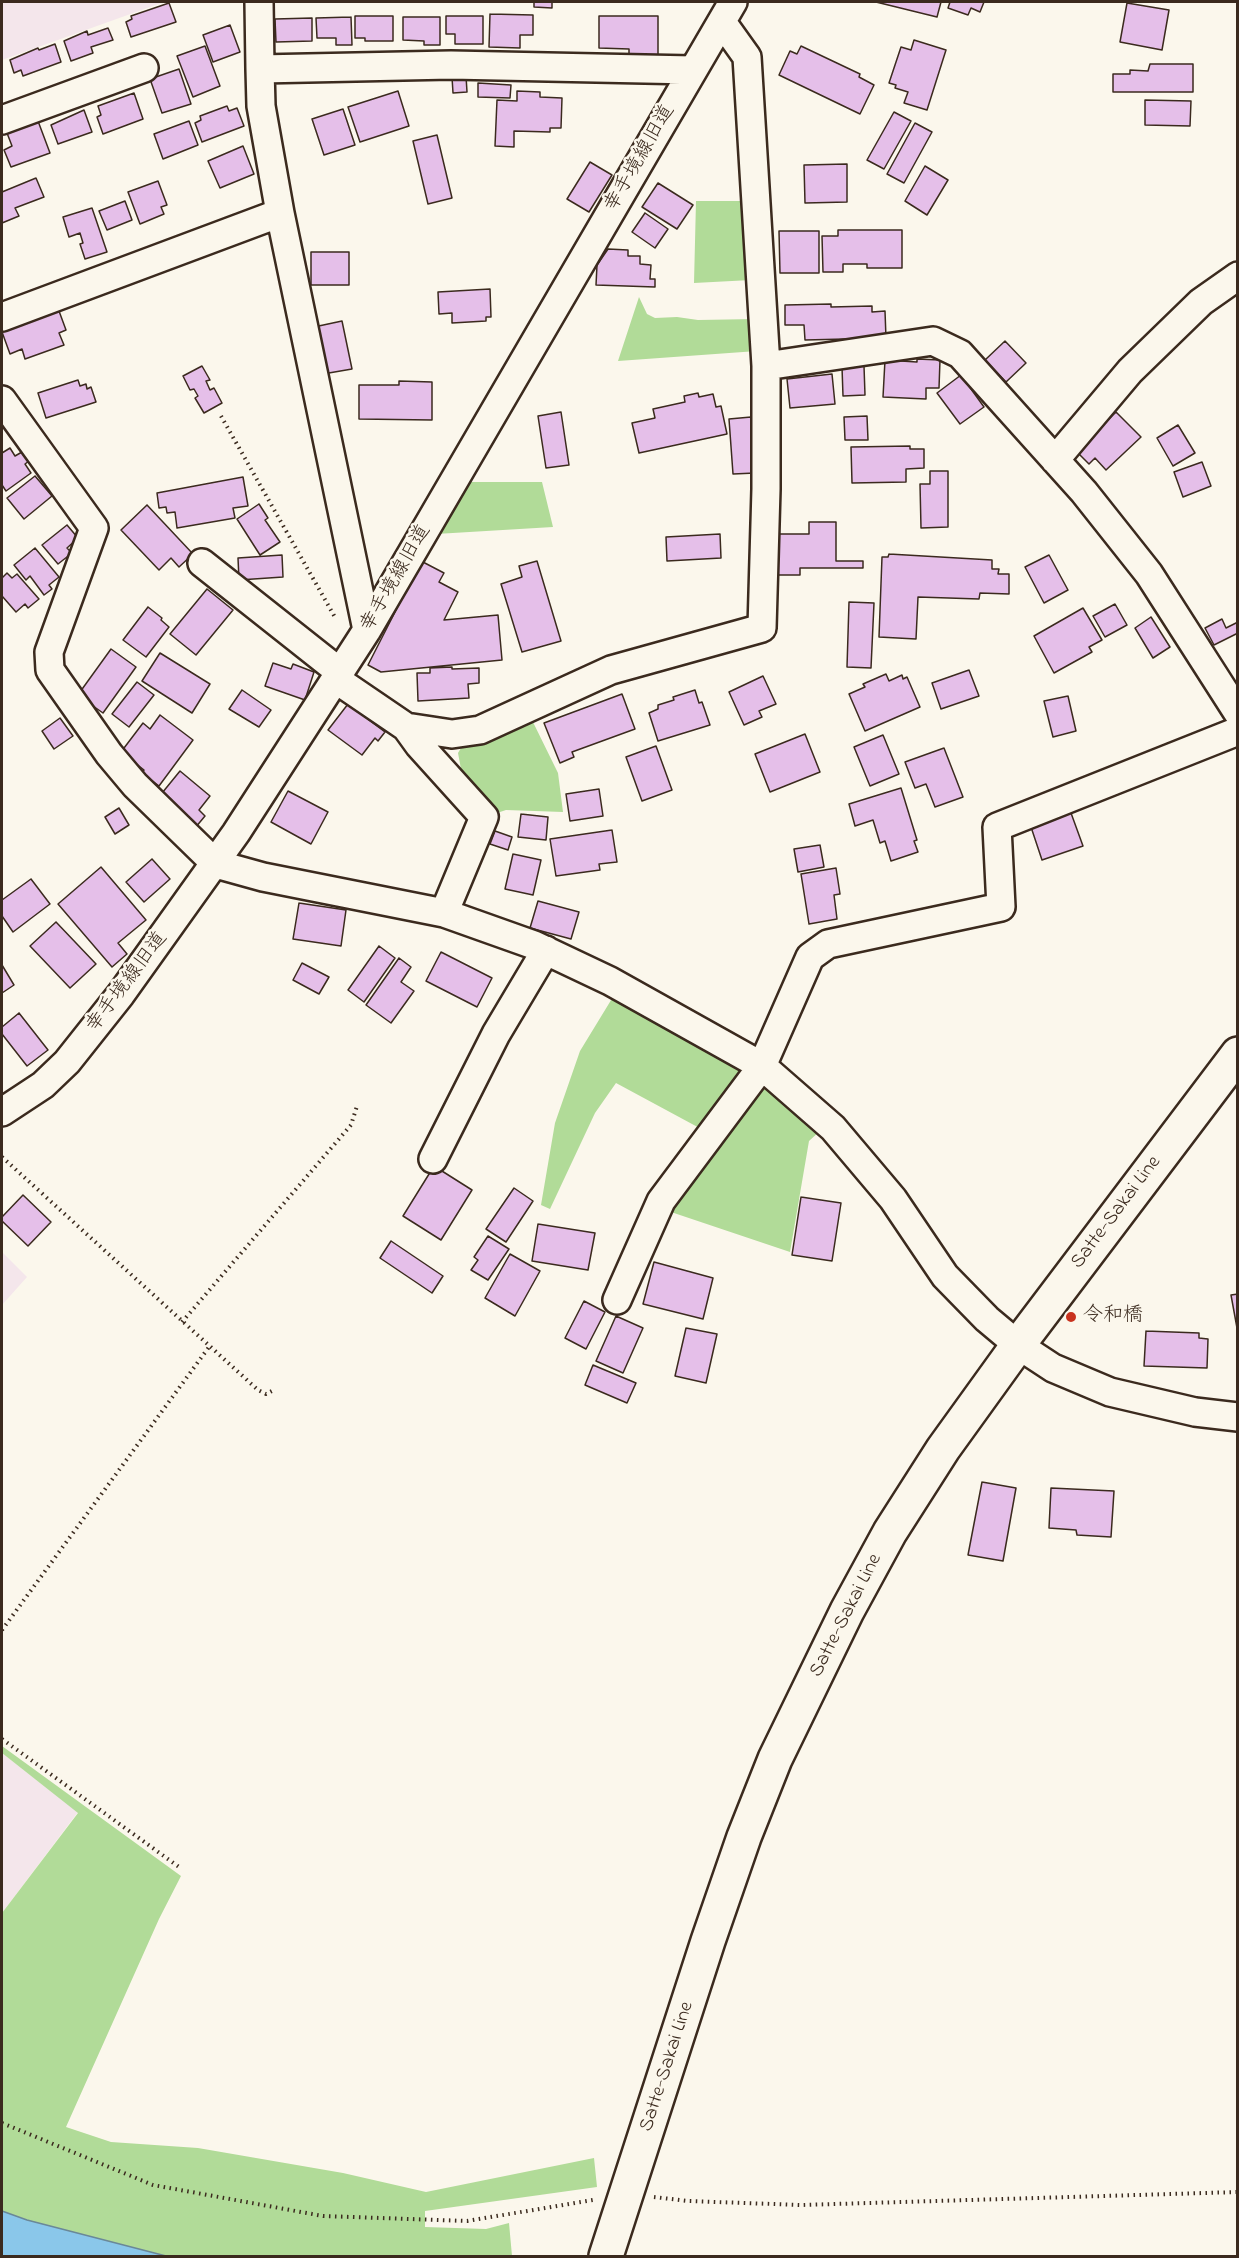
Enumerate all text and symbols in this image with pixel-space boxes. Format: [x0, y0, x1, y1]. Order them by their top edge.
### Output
street label: 幸手境線旧道 [601, 101, 681, 217]
street label: 幸手境線旧道 [357, 521, 437, 637]
street label: 幸手境線旧道 [82, 928, 174, 1038]
street label: Satte-Sakai Line [1067, 1152, 1167, 1274]
place label: 令和橋 [1083, 1305, 1143, 1329]
marker: 令和橋 [1064, 1310, 1078, 1324]
street label: Satte-Sakai Line [806, 1550, 888, 1682]
street label: Satte-Sakai Line [636, 1999, 700, 2135]

